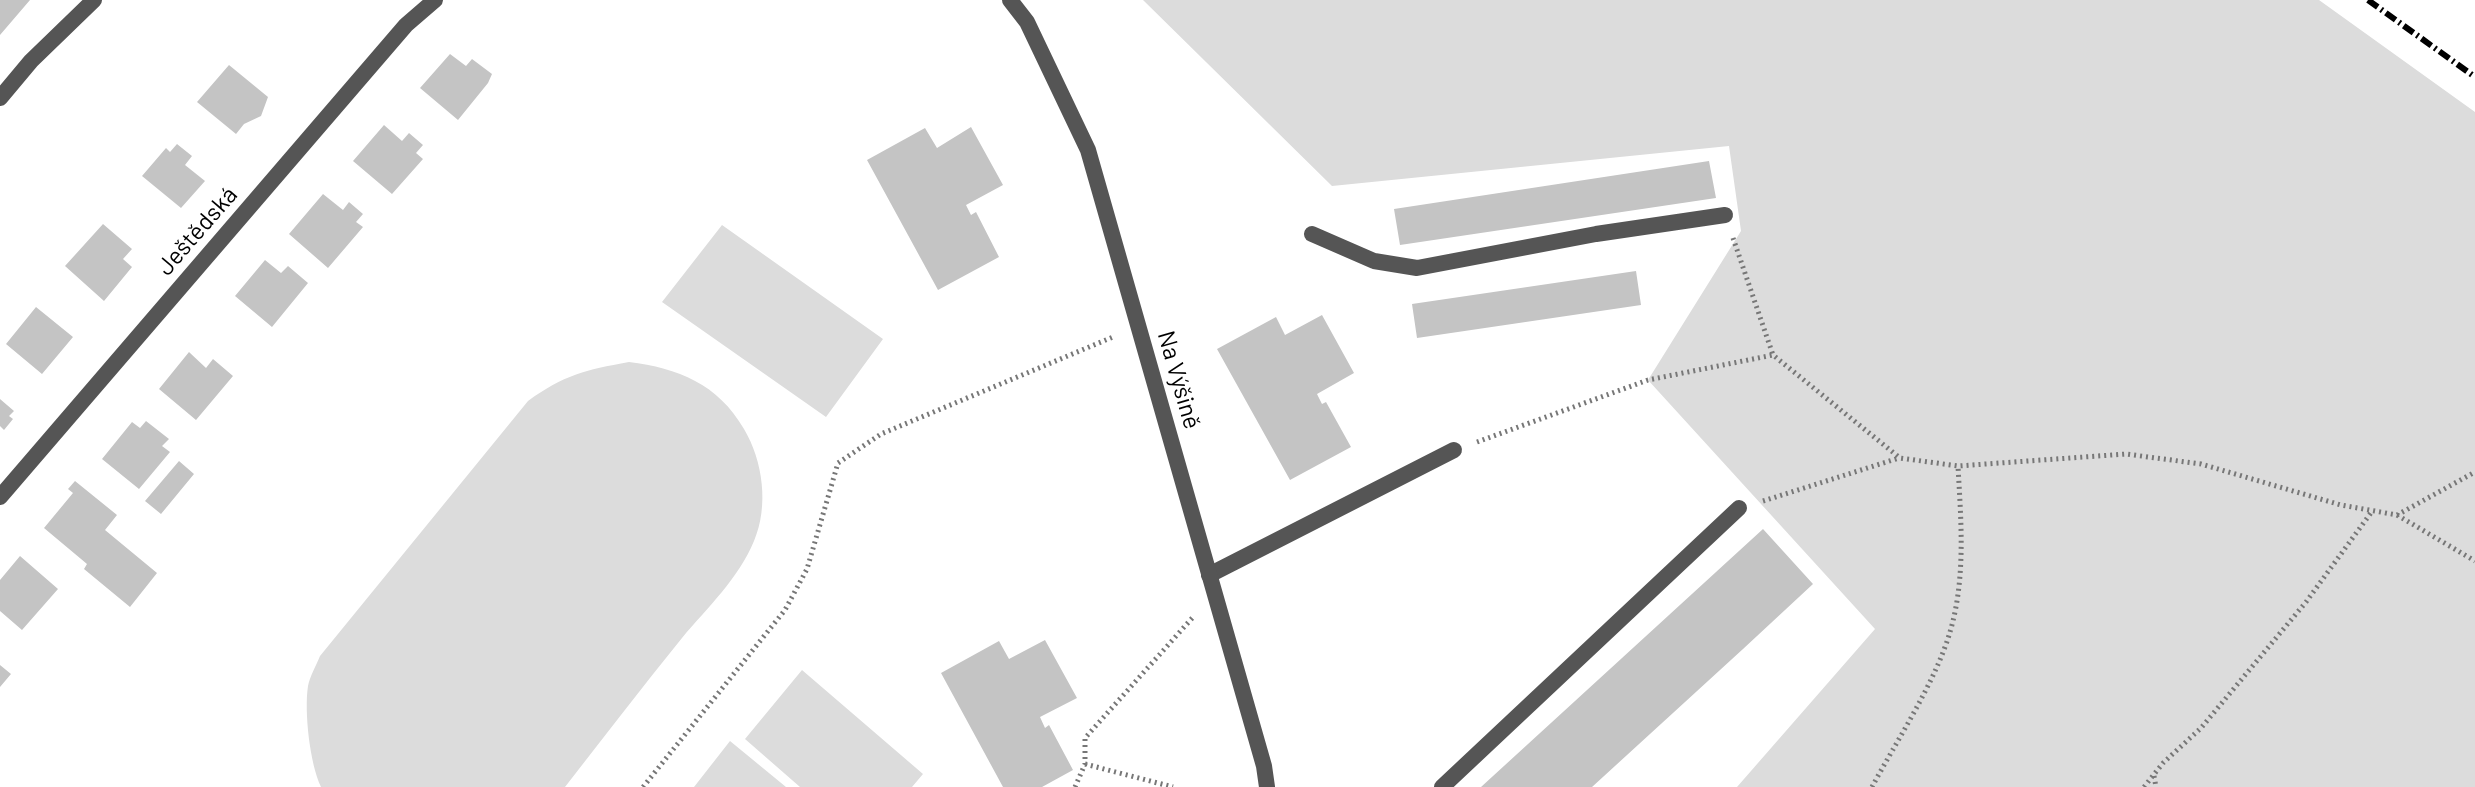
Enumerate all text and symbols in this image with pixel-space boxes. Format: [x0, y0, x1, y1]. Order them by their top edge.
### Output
street label: Ještědská [151, 181, 243, 281]
street label: Na Výšině [1151, 328, 1207, 432]

